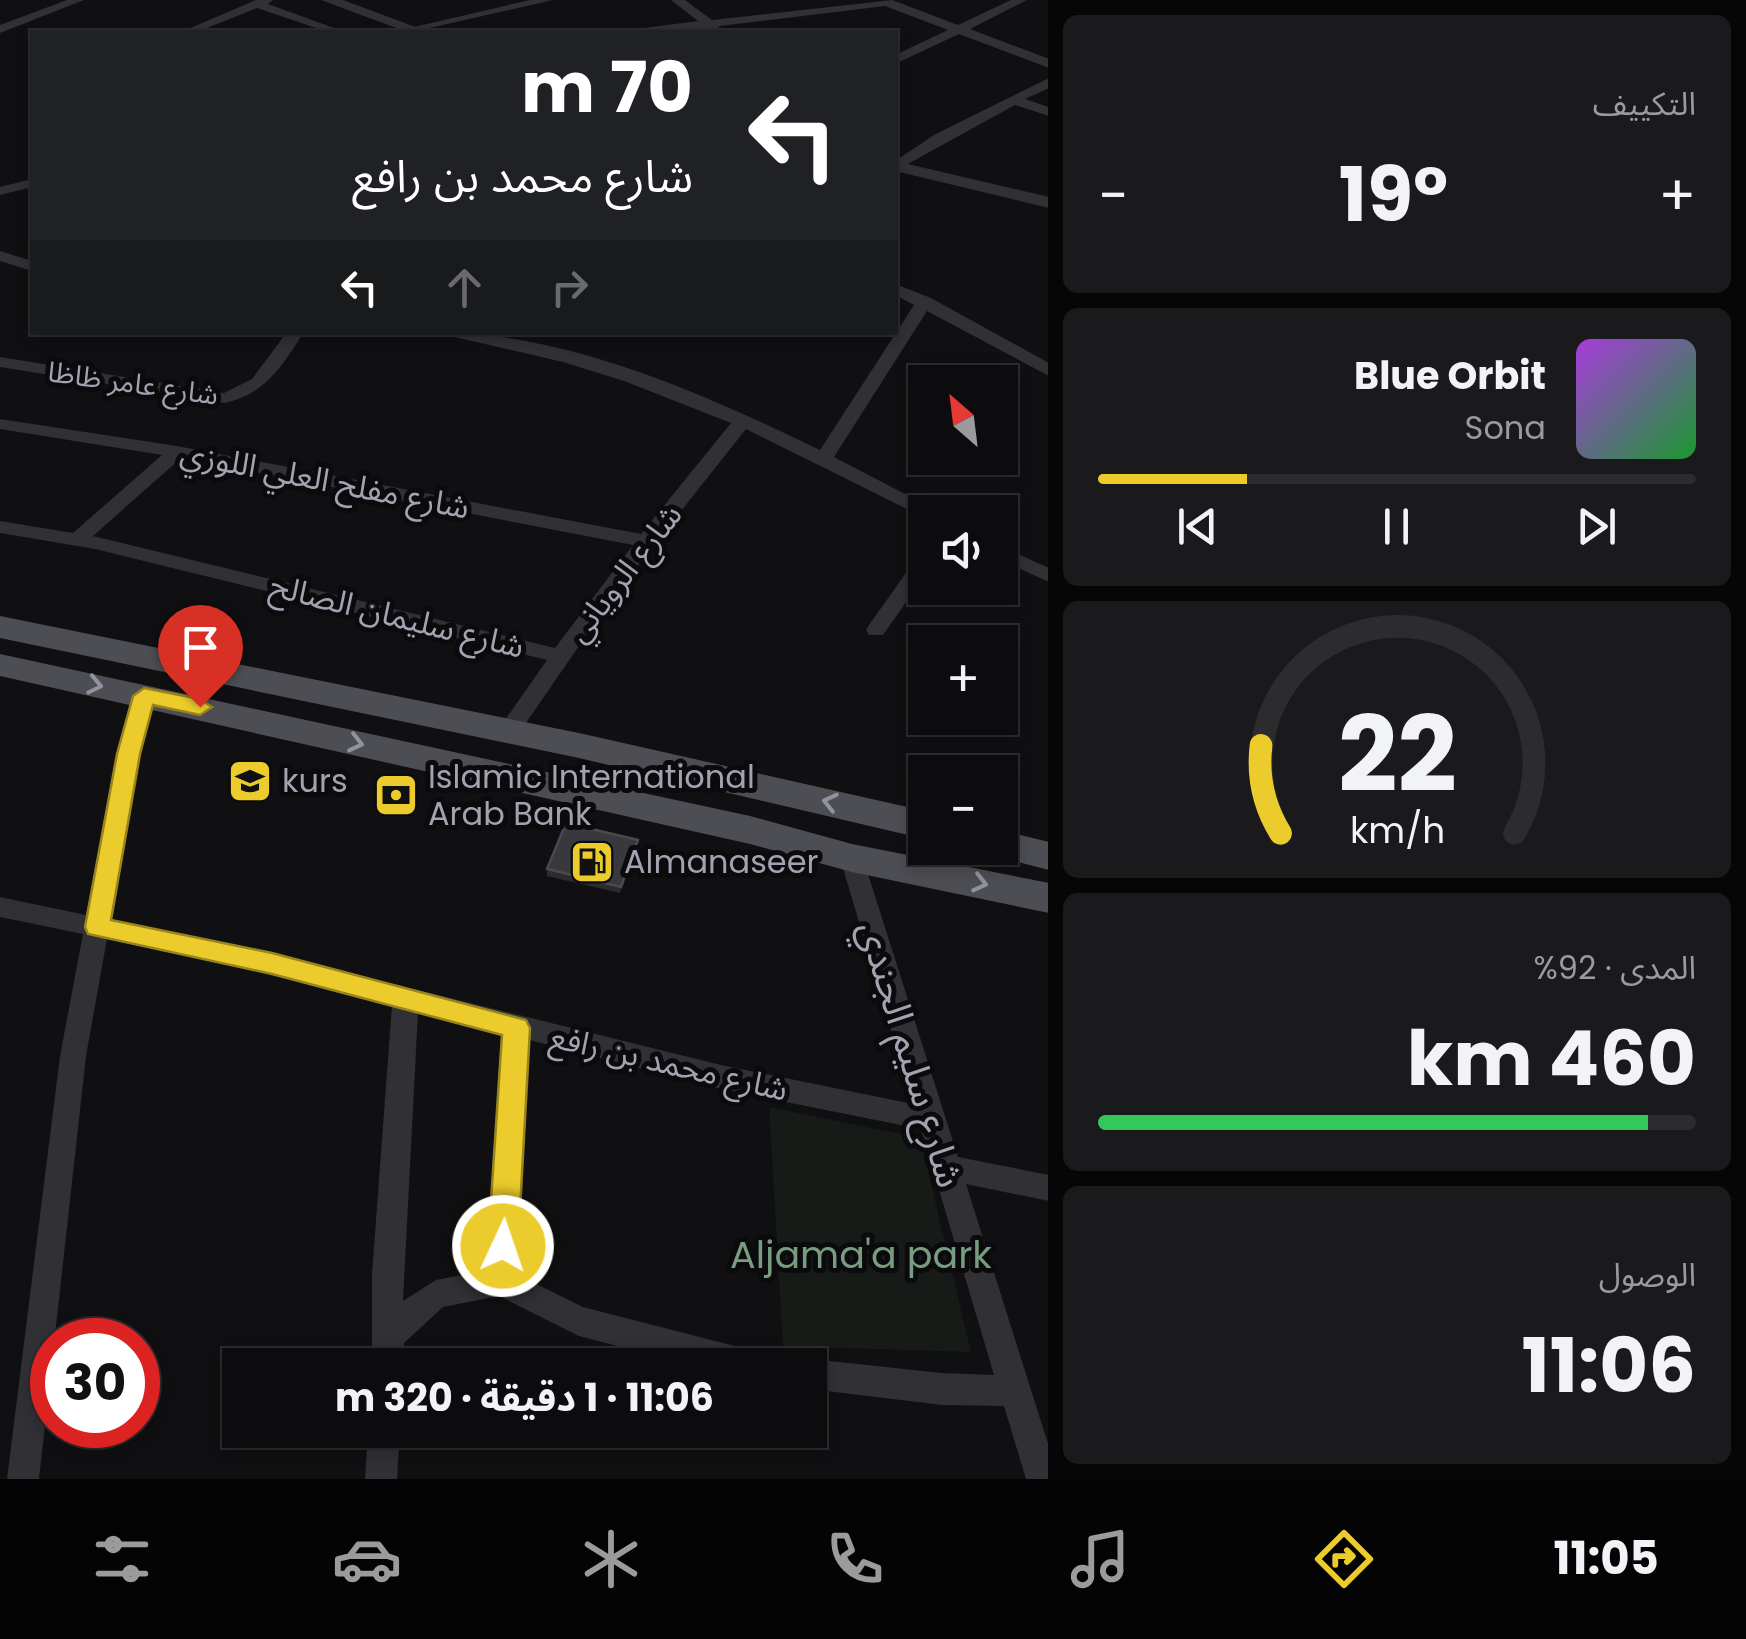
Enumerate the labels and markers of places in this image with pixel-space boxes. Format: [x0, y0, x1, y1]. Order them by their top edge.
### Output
pin [158, 605, 243, 708]
place label: Islamic International Arab Bank [428, 754, 755, 836]
school or university icon: kurs [227, 758, 273, 804]
place label: kurs [282, 758, 348, 803]
bank icon: Islamic International Arab Bank [373, 772, 419, 818]
fuel station icon: Almanaseer [569, 839, 615, 885]
place label: Almanaseer [624, 839, 819, 884]

